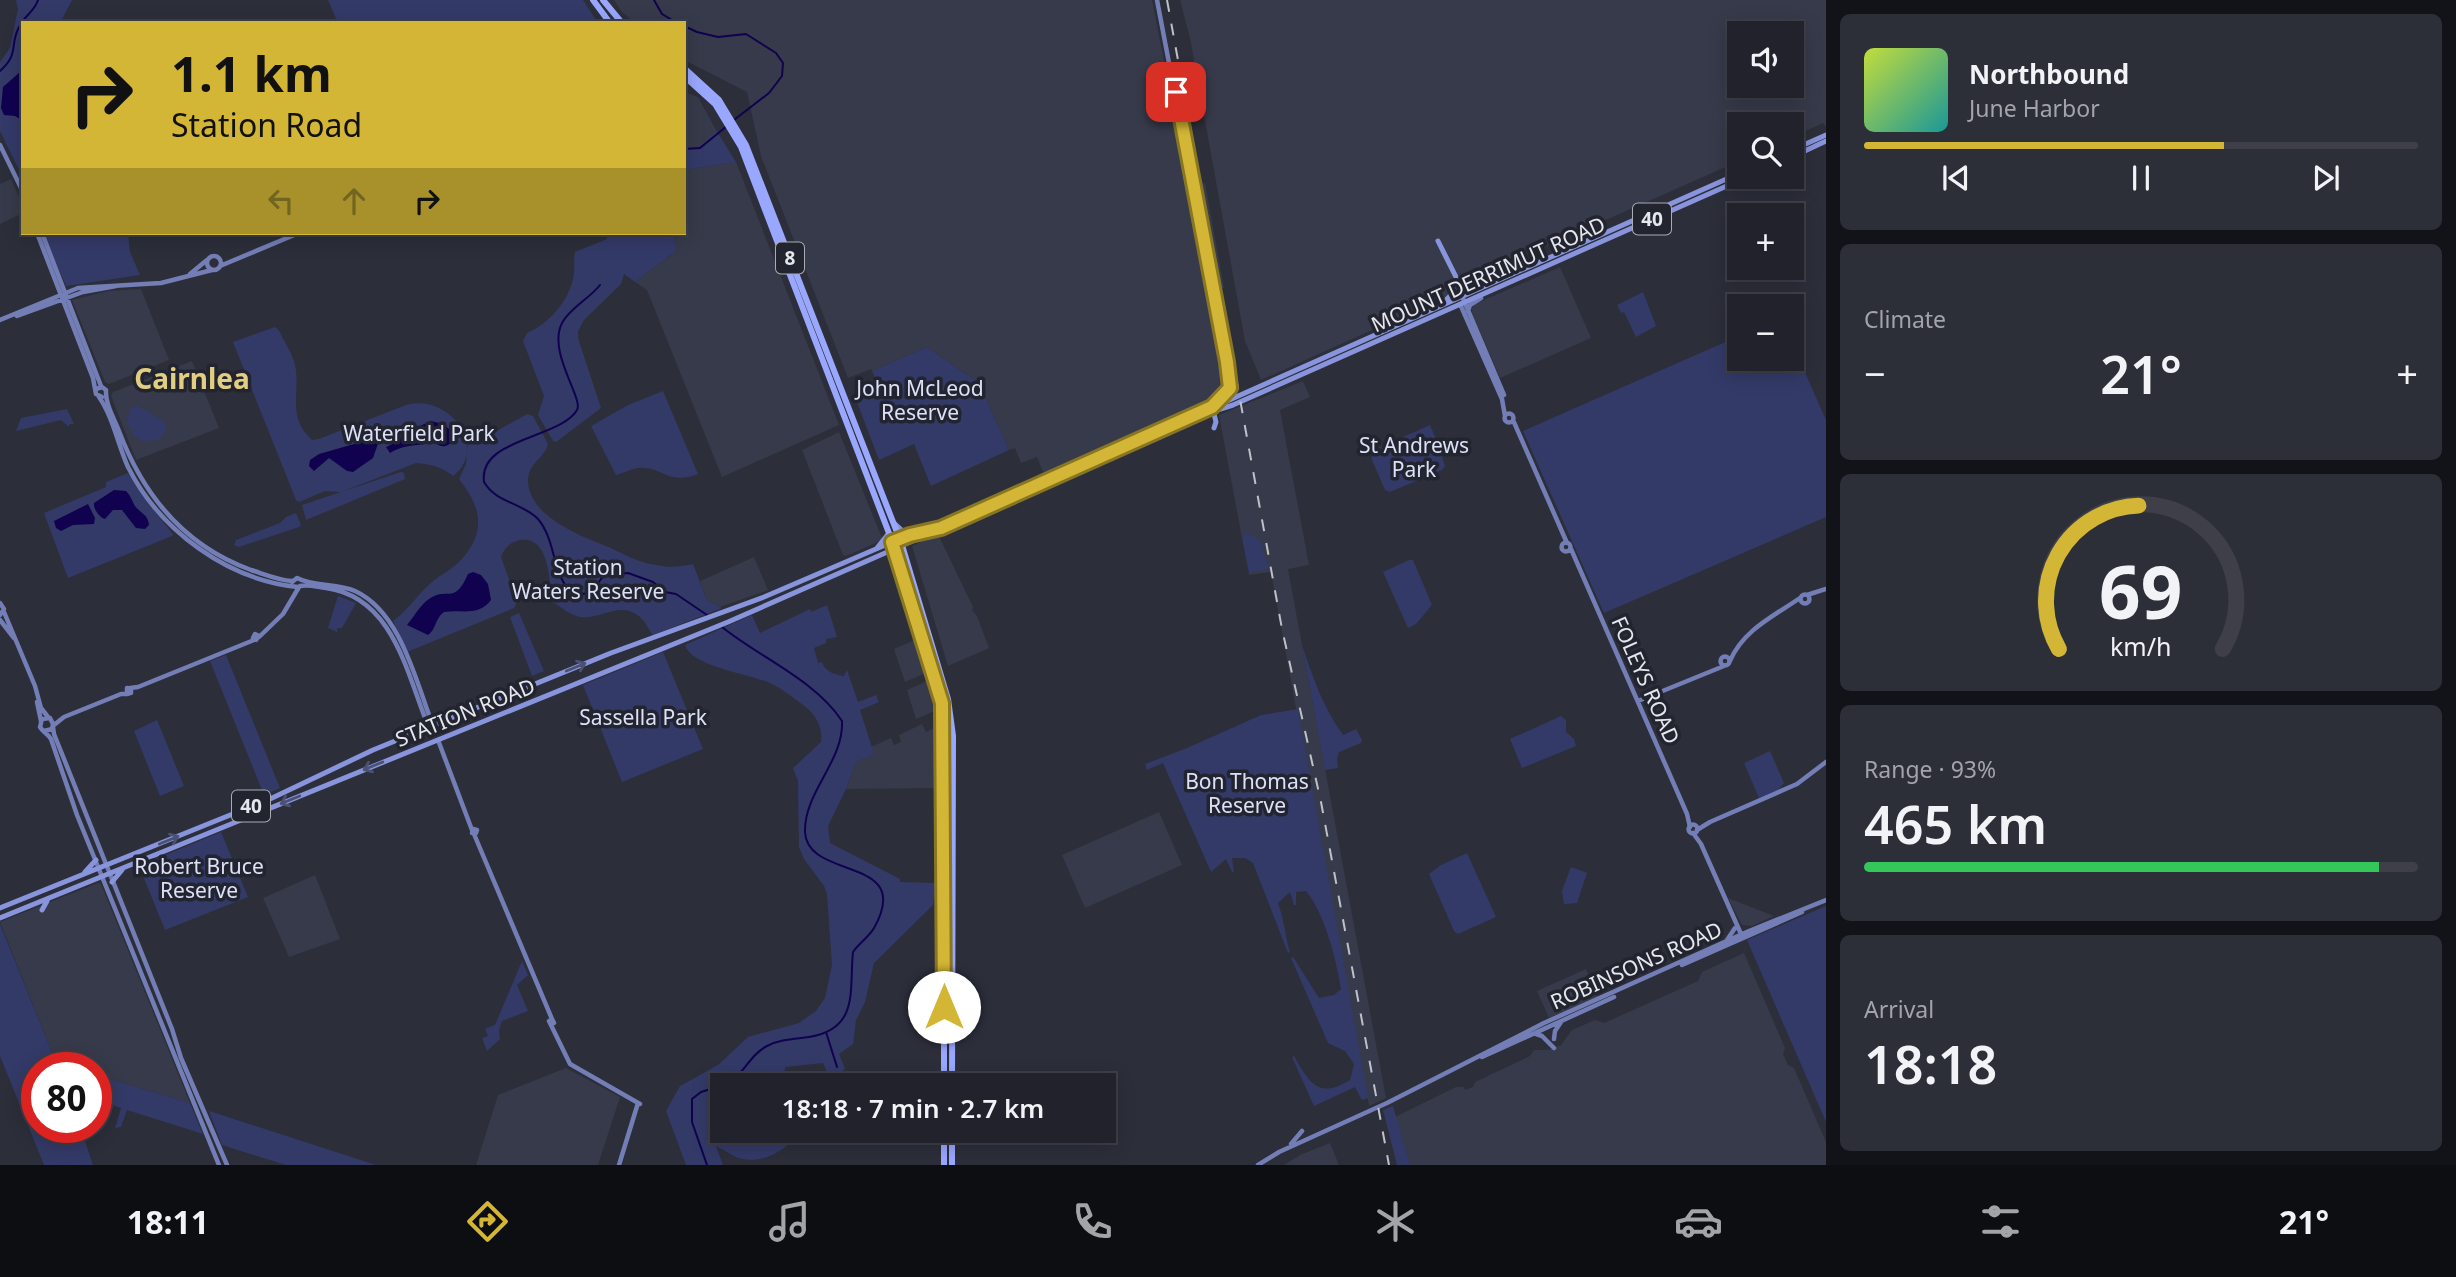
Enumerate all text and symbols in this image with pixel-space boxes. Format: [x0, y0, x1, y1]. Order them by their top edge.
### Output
map controls [1727, 21, 1804, 371]
button: sound [1727, 21, 1804, 98]
text: 1.1 km [171, 40, 332, 106]
icon: right [56, 49, 147, 140]
text: Northbound [1969, 56, 2129, 92]
pin [1146, 62, 1206, 122]
icon: arrive [1157, 73, 1195, 111]
text: June Harbor [1969, 92, 2100, 124]
text: Station Road [171, 103, 362, 146]
button: search [1727, 112, 1804, 189]
icon: previous [1937, 159, 1975, 197]
icon: pause [2122, 159, 2160, 197]
icon: next [2307, 159, 2345, 197]
icon: left [262, 182, 300, 220]
icon: ahead [335, 182, 373, 220]
icon: right [408, 182, 446, 220]
button: + [1727, 203, 1804, 280]
road number: 40 [1633, 204, 1671, 234]
street label: MOUNT DERRIMUT ROAD [1367, 210, 1609, 338]
road number: 8 [776, 242, 804, 274]
button: − [1727, 294, 1804, 371]
text: Climate [1864, 303, 1946, 335]
text: 21° [2100, 338, 2182, 409]
text: − [1864, 347, 1886, 399]
text: + [2396, 347, 2418, 399]
district label: Cairnlea [134, 359, 250, 397]
park label: John McLeod Reserve [854, 374, 984, 426]
park label: Waterfield Park [343, 419, 496, 447]
park label: St Andrews Park [1359, 431, 1469, 483]
text: 69 [2099, 541, 2183, 640]
park label: Station Waters Reserve [512, 553, 664, 605]
street label: FOLEYS ROAD [1605, 612, 1687, 748]
text: km/h [2110, 628, 2172, 662]
one-way arrow [565, 660, 586, 673]
street label: STATION ROAD [391, 671, 539, 753]
park label: Sassella Park [579, 703, 708, 731]
text: Range · 93% [1864, 753, 1996, 785]
one-way arrow [362, 761, 384, 774]
park label: Bon Thomas Reserve [1185, 767, 1309, 819]
text: 465 km [1864, 788, 2047, 859]
road number: 40 [232, 790, 270, 821]
one-way arrow [280, 794, 301, 807]
one-way arrow [157, 832, 179, 845]
park label: Robert Bruce Reserve [134, 852, 264, 904]
street label: ROBINSONS ROAD [1546, 915, 1726, 1015]
position arrow [907, 970, 981, 1044]
text: Arrival [1864, 993, 1934, 1025]
text: 18:18 [1864, 1028, 1997, 1099]
speed limit sign: 80 [21, 1052, 112, 1143]
text: 18:18 · 7 min · 2.7 km [782, 1090, 1044, 1126]
icon: directions [463, 1197, 512, 1246]
icon: music [765, 1197, 814, 1246]
icon: phone [1068, 1197, 1117, 1246]
icon: climate [1371, 1197, 1420, 1246]
icon: car [1674, 1197, 1723, 1246]
icon: filters [1976, 1197, 2025, 1246]
text: 18:11 [127, 1200, 209, 1243]
text: 21° [2279, 1200, 2329, 1243]

